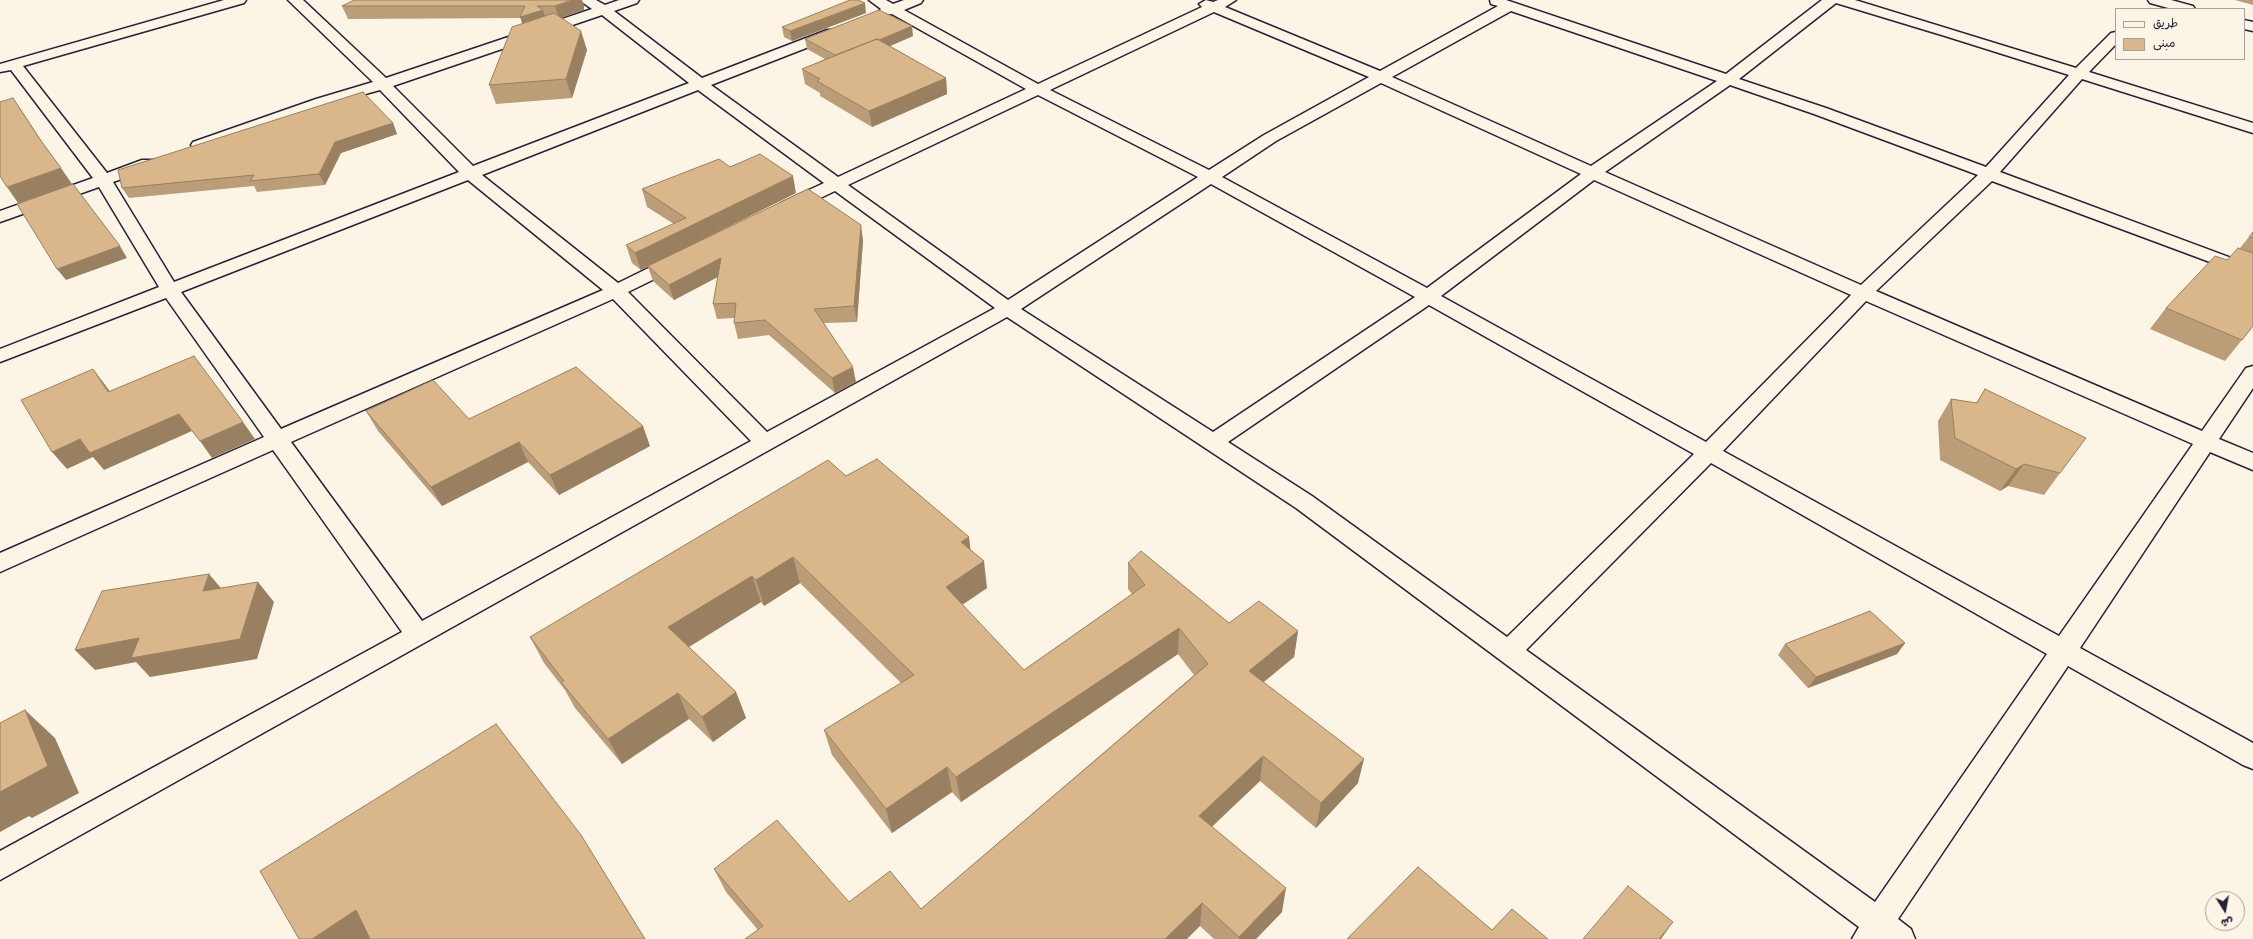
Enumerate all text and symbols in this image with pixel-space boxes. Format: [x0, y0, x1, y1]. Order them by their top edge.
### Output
legend [2115, 8, 2245, 60]
text: طريق [2153, 16, 2178, 32]
text: مبنى [2153, 36, 2176, 52]
north arrow [2205, 891, 2245, 931]
text: ش [2220, 914, 2234, 930]

